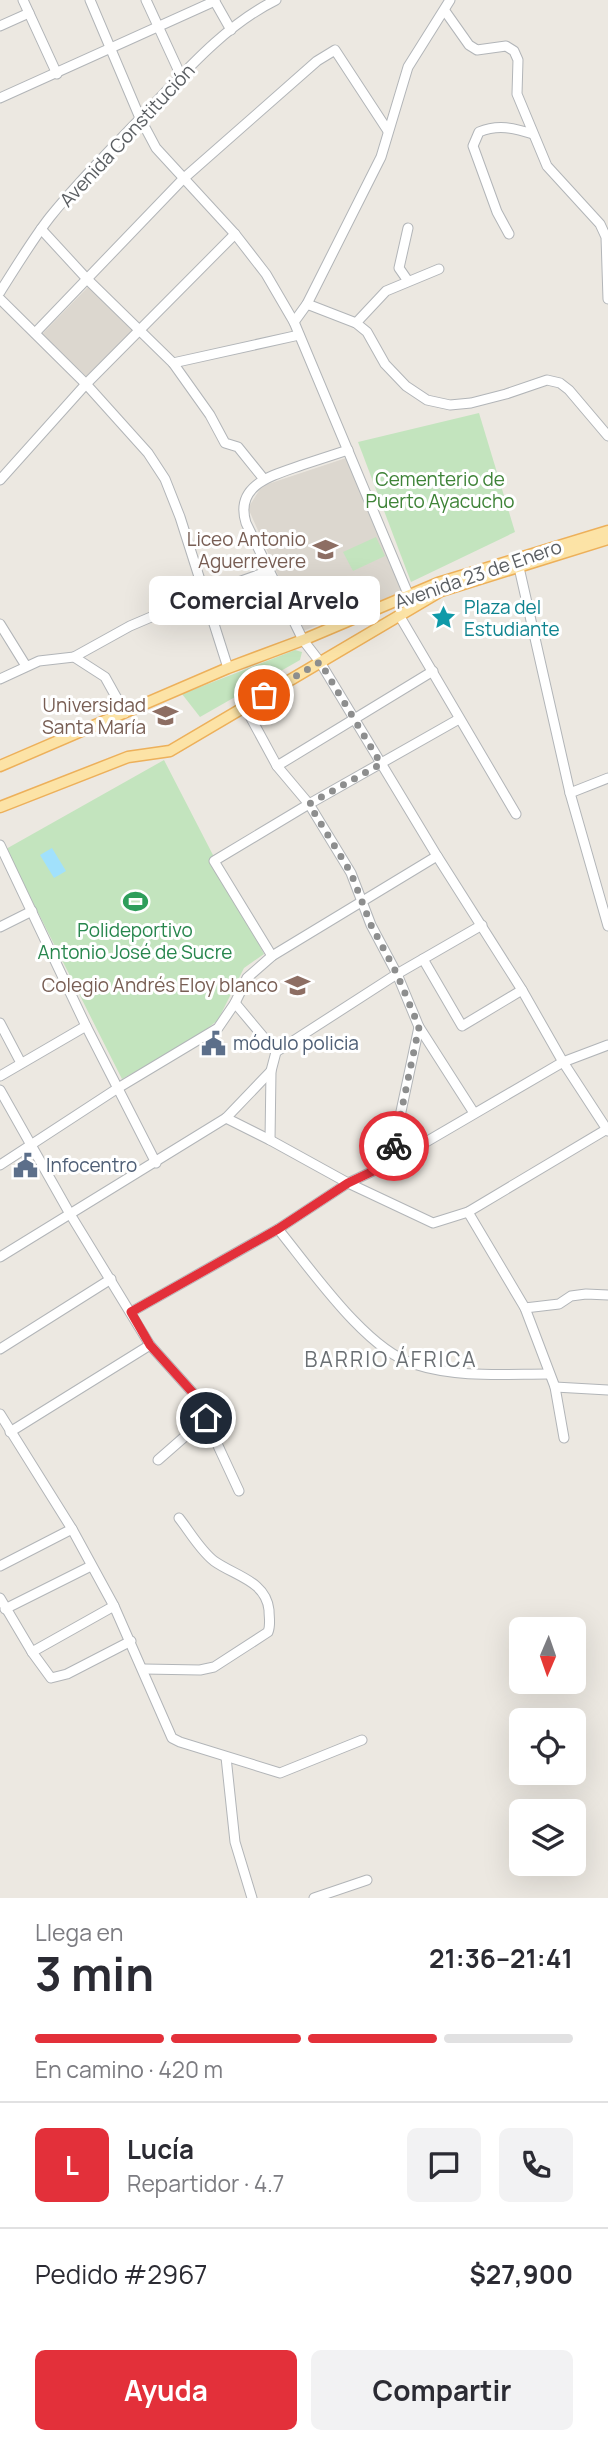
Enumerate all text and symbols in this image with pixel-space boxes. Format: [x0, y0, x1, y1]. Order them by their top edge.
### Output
street label: Avenida Constitución [54, 58, 200, 212]
park label: Cementerio de Puerto Ayacucho [365, 466, 515, 514]
place label: Liceo Antonio Aguerrevere [187, 526, 306, 574]
street label: Avenida 23 de Enero [391, 533, 565, 615]
school or university icon: Liceo Antonio Aguerrevere [312, 536, 340, 564]
callout: Comercial Arvelo [148, 576, 380, 625]
text: Comercial Arvelo [170, 584, 359, 616]
place label: Plaza del Estudiante [464, 594, 560, 642]
place icon: Plaza del Estudiante [430, 604, 458, 632]
pin [234, 665, 294, 725]
icon: bag [245, 676, 283, 714]
place label: Universidad Santa María [42, 692, 146, 740]
school or university icon: Universidad Santa María [152, 702, 180, 730]
sports icon: Polideportivo Antonio José de Sucre [121, 888, 149, 916]
place label: Polideportivo Antonio José de Sucre [38, 917, 232, 965]
school or university icon: Colegio Andrés Eloy blanco [284, 971, 312, 999]
place label: Colegio Andrés Eloy blanco [42, 972, 278, 998]
public building icon: módulo policia [199, 1029, 227, 1057]
place label: módulo policia [233, 1030, 359, 1056]
courier [359, 1111, 429, 1181]
icon: bike [375, 1127, 413, 1165]
public building icon: Infocentro [12, 1151, 40, 1179]
place label: Infocentro [46, 1152, 137, 1178]
district label: BARRIO ÁFRICA [305, 1345, 477, 1373]
pin [176, 1388, 236, 1448]
icon: home [187, 1399, 225, 1437]
north arrow [509, 1617, 586, 1694]
map controls [509, 1617, 586, 1876]
button: locate [509, 1708, 586, 1785]
button: layers [509, 1799, 586, 1876]
text: Llega en [35, 1916, 123, 1948]
text: 21:36–21:41 [429, 1940, 573, 1976]
text: 3 min [35, 1942, 154, 2005]
text: En camino · 420 m [35, 2053, 223, 2085]
button: chat [407, 2128, 481, 2202]
button: phone [499, 2128, 573, 2202]
text: Lucía [127, 2131, 194, 2167]
text: L [65, 2147, 79, 2183]
text: Repartidor · 4.7 [127, 2167, 284, 2199]
text: Pedido #2967 [35, 2256, 207, 2292]
text: $27,900 [469, 2256, 573, 2292]
button: Ayuda [35, 2350, 297, 2430]
button: Compartir [311, 2350, 573, 2430]

